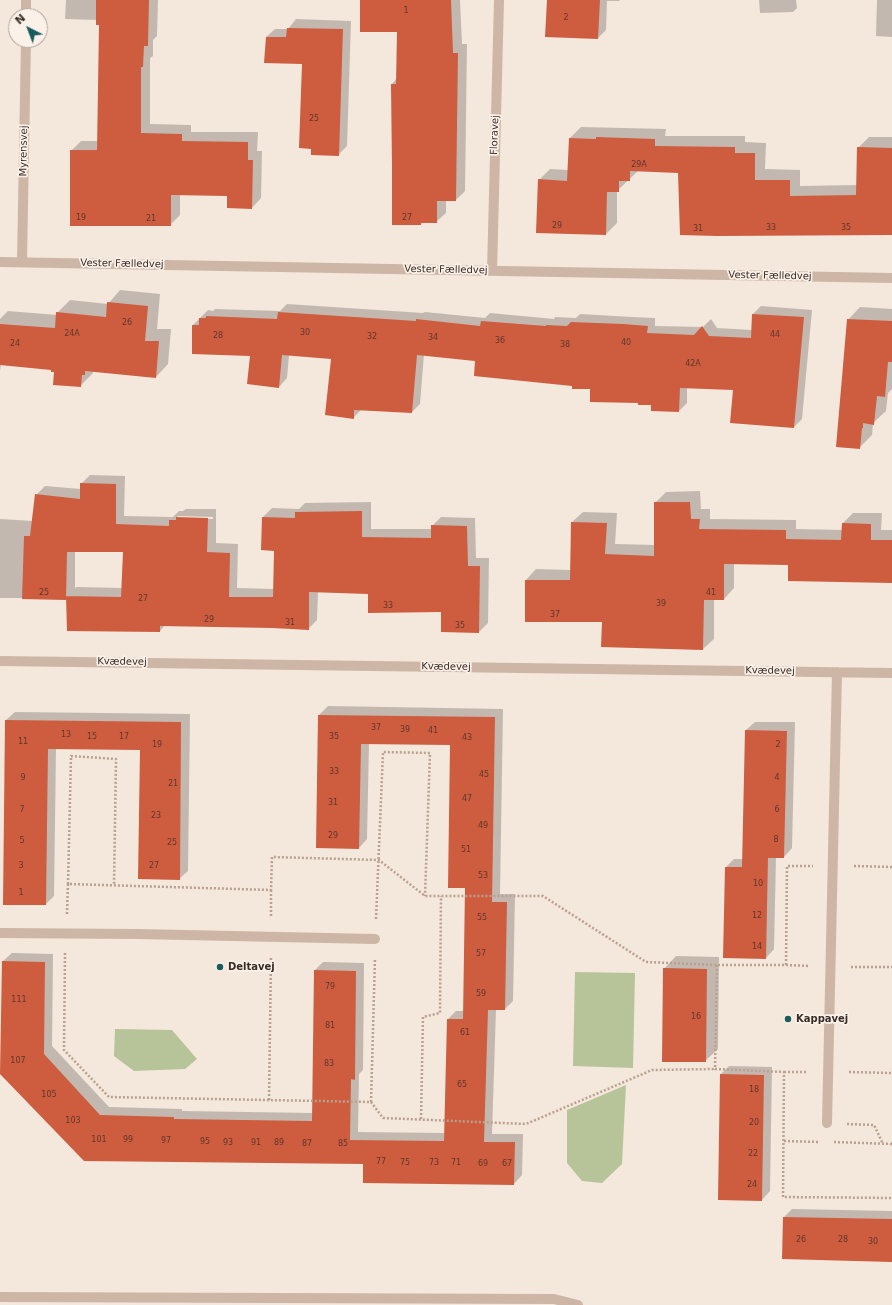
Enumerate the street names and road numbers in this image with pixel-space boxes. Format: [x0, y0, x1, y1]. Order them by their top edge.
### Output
street label: Floravej [488, 115, 502, 155]
street label: Myrensvej [18, 125, 30, 177]
street label: Vester Fælledvej [80, 257, 164, 271]
street label: Vester Fælledvej [404, 263, 488, 277]
street label: Vester Fælledvej [728, 269, 812, 283]
street label: Kvædevej [97, 656, 147, 668]
street label: Kvædevej [421, 661, 471, 673]
street label: Kvædevej [745, 665, 795, 677]

